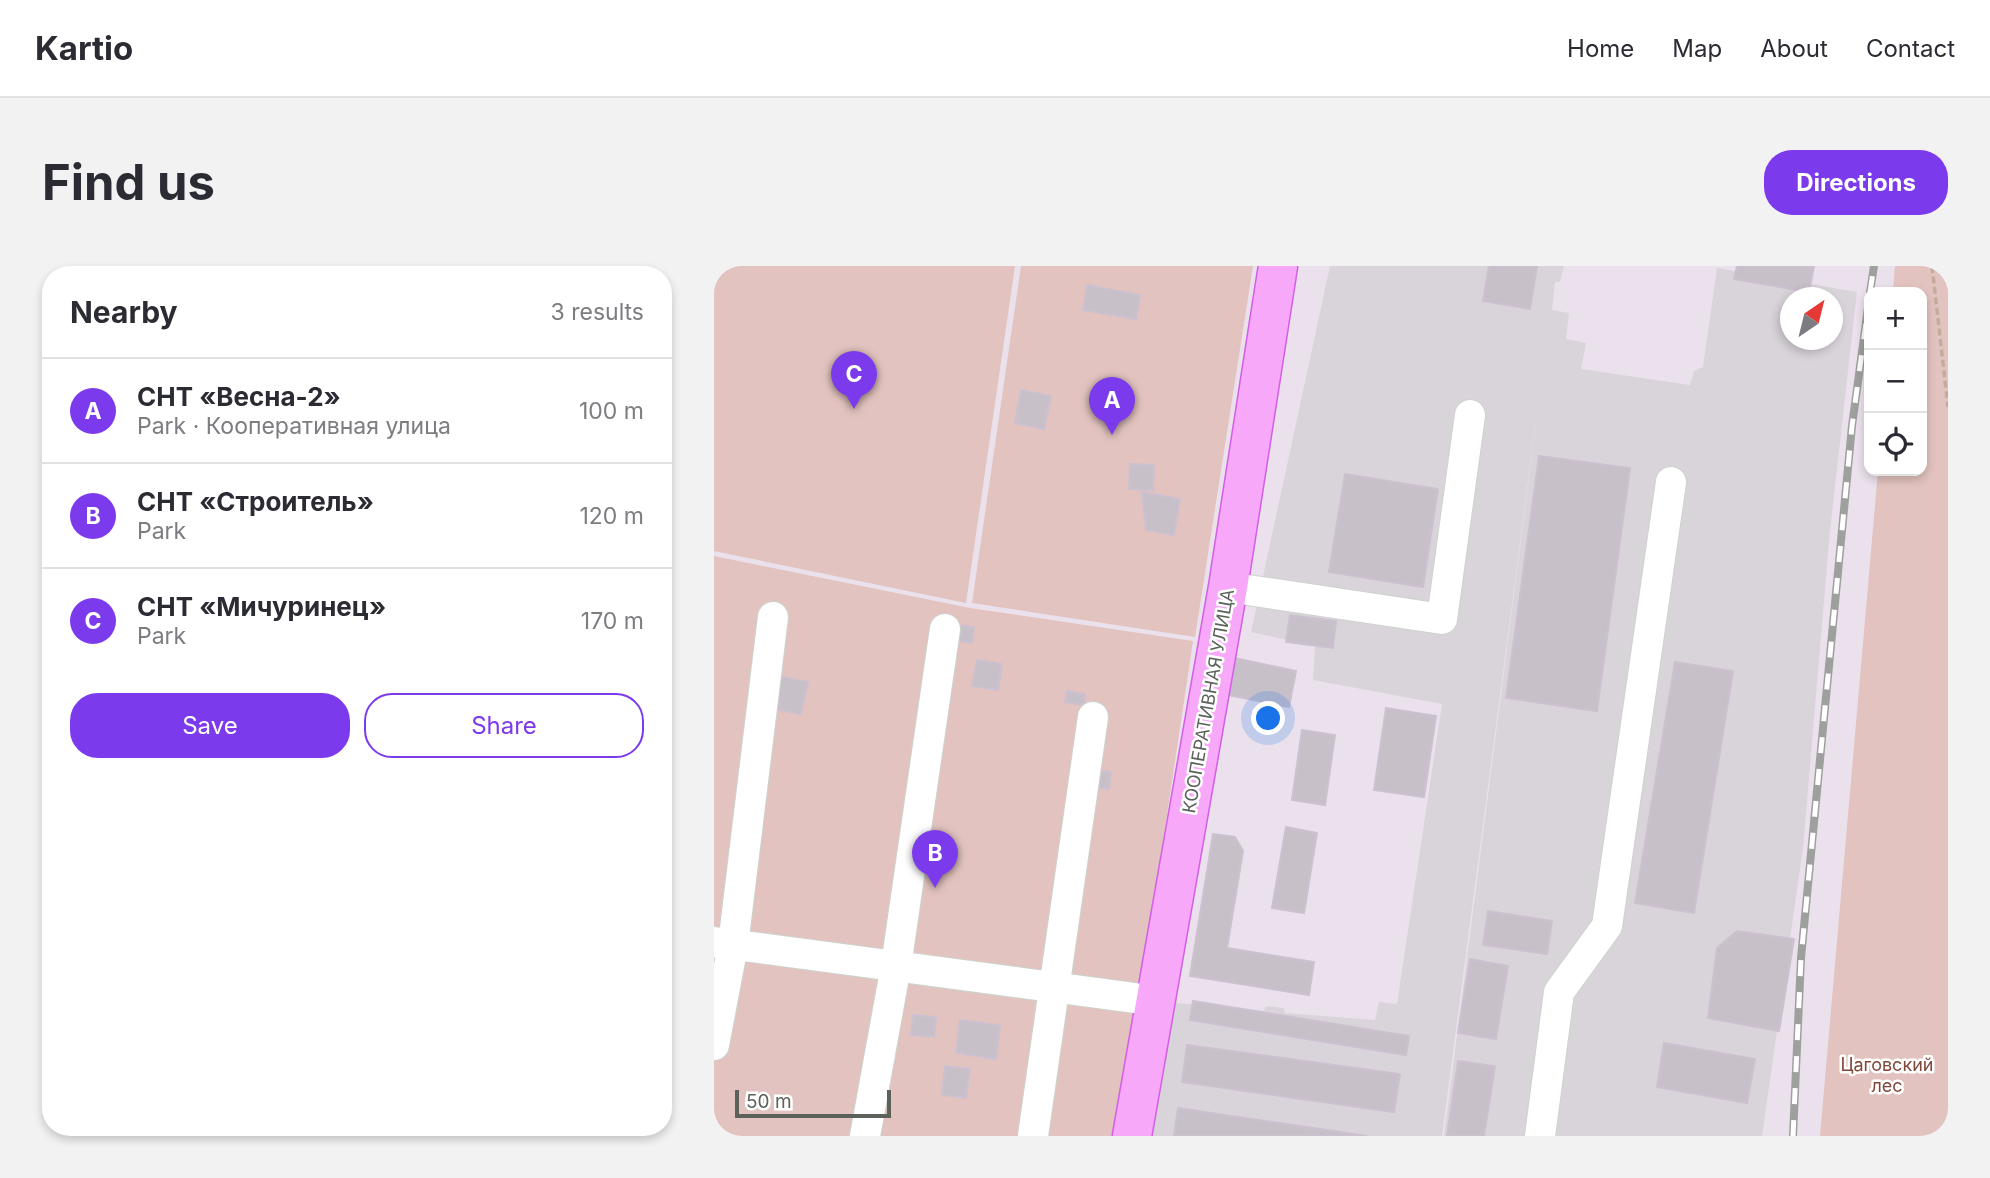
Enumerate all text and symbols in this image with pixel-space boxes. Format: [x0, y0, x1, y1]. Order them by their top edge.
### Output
text: Kartio [35, 28, 133, 68]
text: Home [1567, 34, 1634, 63]
text: Map [1672, 34, 1722, 63]
text: About [1760, 34, 1828, 63]
text: Contact [1866, 34, 1955, 63]
button: Directions [1764, 150, 1948, 215]
text: Find us [42, 153, 215, 212]
north arrow [1780, 287, 1843, 350]
map controls [1864, 287, 1927, 476]
button: + [1864, 287, 1927, 350]
text: Nearby [70, 294, 178, 330]
text: 3 results [551, 298, 644, 326]
button: − [1864, 350, 1927, 413]
pin: C [831, 351, 877, 409]
pin: A [1089, 377, 1135, 435]
text: СНТ «Весна-2» [137, 381, 341, 412]
text: A [84, 397, 102, 425]
text: 100 m [579, 397, 644, 425]
text: Park · Кооперативная улица [137, 412, 451, 440]
button: locate [1864, 413, 1927, 476]
text: СНТ «Строитель» [137, 486, 374, 517]
text: B [85, 502, 101, 530]
text: 120 m [579, 502, 644, 530]
text: Park [137, 517, 186, 545]
street label: КООПЕРАТИВНАЯ УЛИЦА [1178, 587, 1238, 815]
text: СНТ «Мичуринец» [137, 591, 386, 622]
text: C [84, 607, 102, 635]
text: 170 m [581, 607, 644, 635]
text: Park [137, 622, 186, 650]
button: Save [70, 693, 350, 758]
button: Share [364, 693, 644, 758]
your location [1251, 701, 1285, 735]
pin: B [912, 830, 958, 888]
park label: Цаговский лес [1841, 1054, 1933, 1096]
scale bar [735, 1087, 891, 1119]
text: 50 m [746, 1090, 792, 1113]

